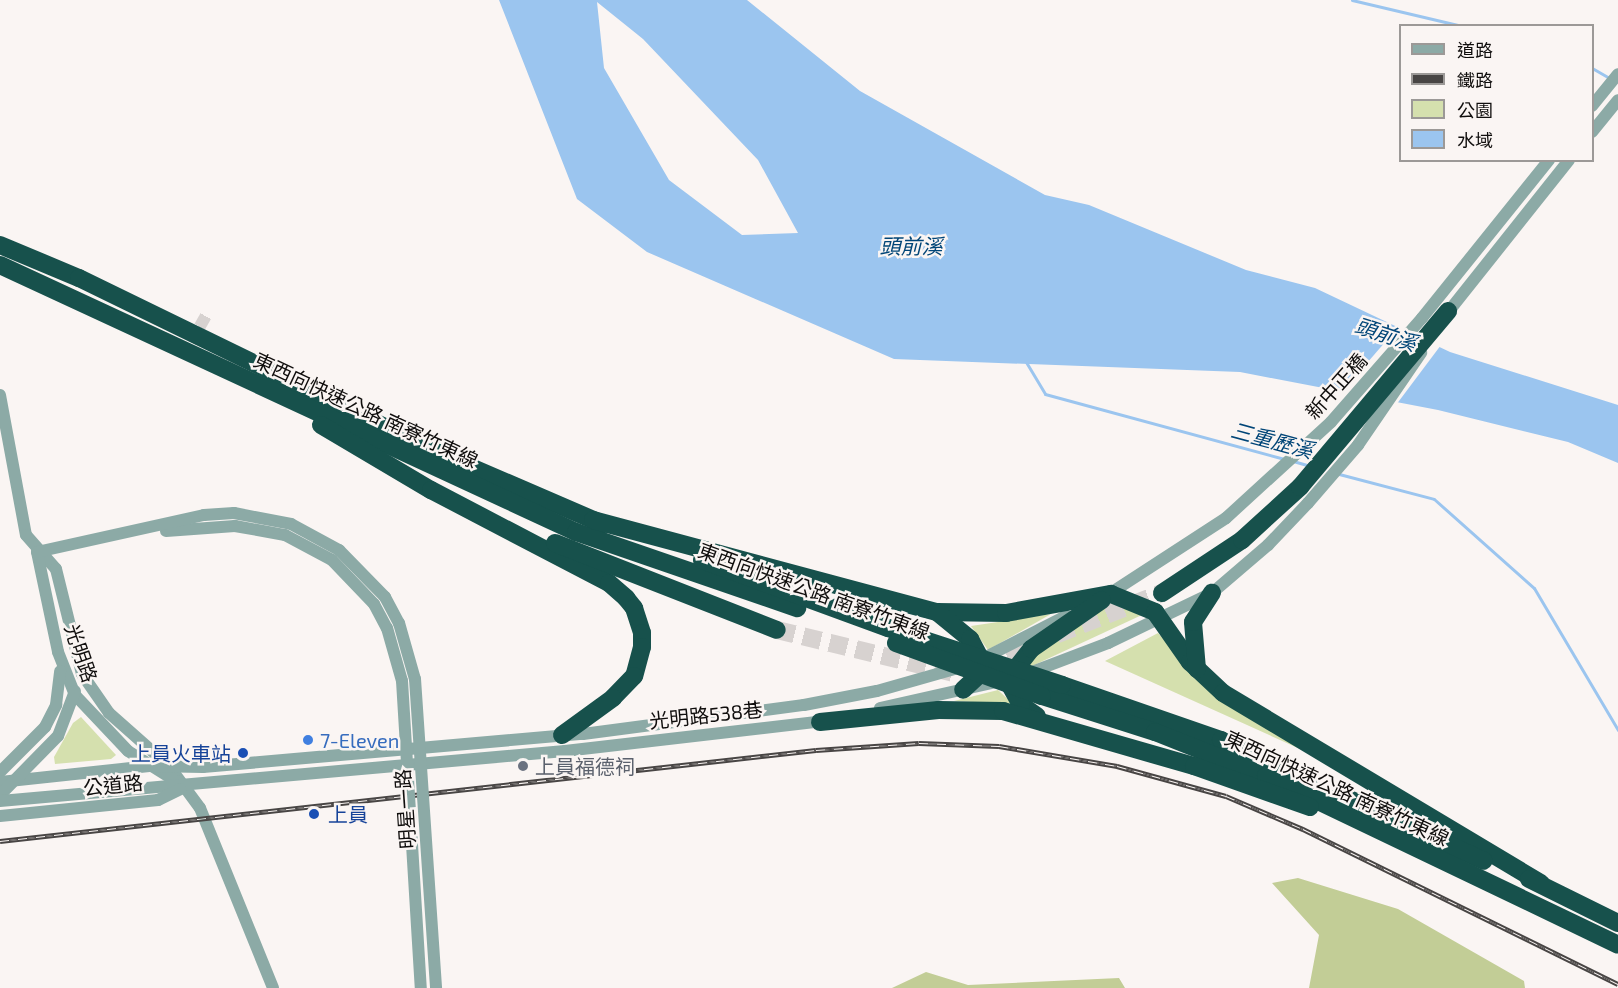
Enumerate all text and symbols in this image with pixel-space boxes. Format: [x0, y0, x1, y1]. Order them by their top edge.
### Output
legend [1399, 24, 1594, 162]
text: 道路 [1457, 39, 1493, 61]
text: 鐵路 [1457, 69, 1493, 91]
text: 公園 [1457, 99, 1493, 121]
text: 水域 [1457, 129, 1493, 151]
water label: 頭前溪 [880, 233, 942, 259]
water label: 頭前溪 [1352, 312, 1420, 356]
street label: 東西向快速公路 南寮竹東線 [250, 347, 482, 473]
street label: 新中正橋 [1300, 348, 1372, 424]
water label: 三重歷溪 [1228, 417, 1316, 463]
street label: 東西向快速公路 南寮竹東線 [695, 538, 933, 644]
street label: 光明路 [60, 621, 102, 685]
street label: 光明路538巷 [648, 697, 764, 733]
street label: 東西向快速公路 南寮竹東線 [1221, 725, 1453, 851]
place label: 7-Eleven [320, 728, 399, 752]
marker: 7-Eleven [301, 733, 315, 747]
place label: 上員火車站 [131, 741, 231, 765]
marker: 上員火車站 [236, 746, 250, 760]
place label: 上員福德祠 [535, 754, 635, 778]
marker: 上員福德祠 [516, 759, 530, 773]
street label: 明星一路 [390, 768, 420, 850]
street label: 公道路 [82, 770, 144, 800]
place label: 上員 [328, 802, 368, 826]
marker: 上員 [305, 805, 323, 823]

